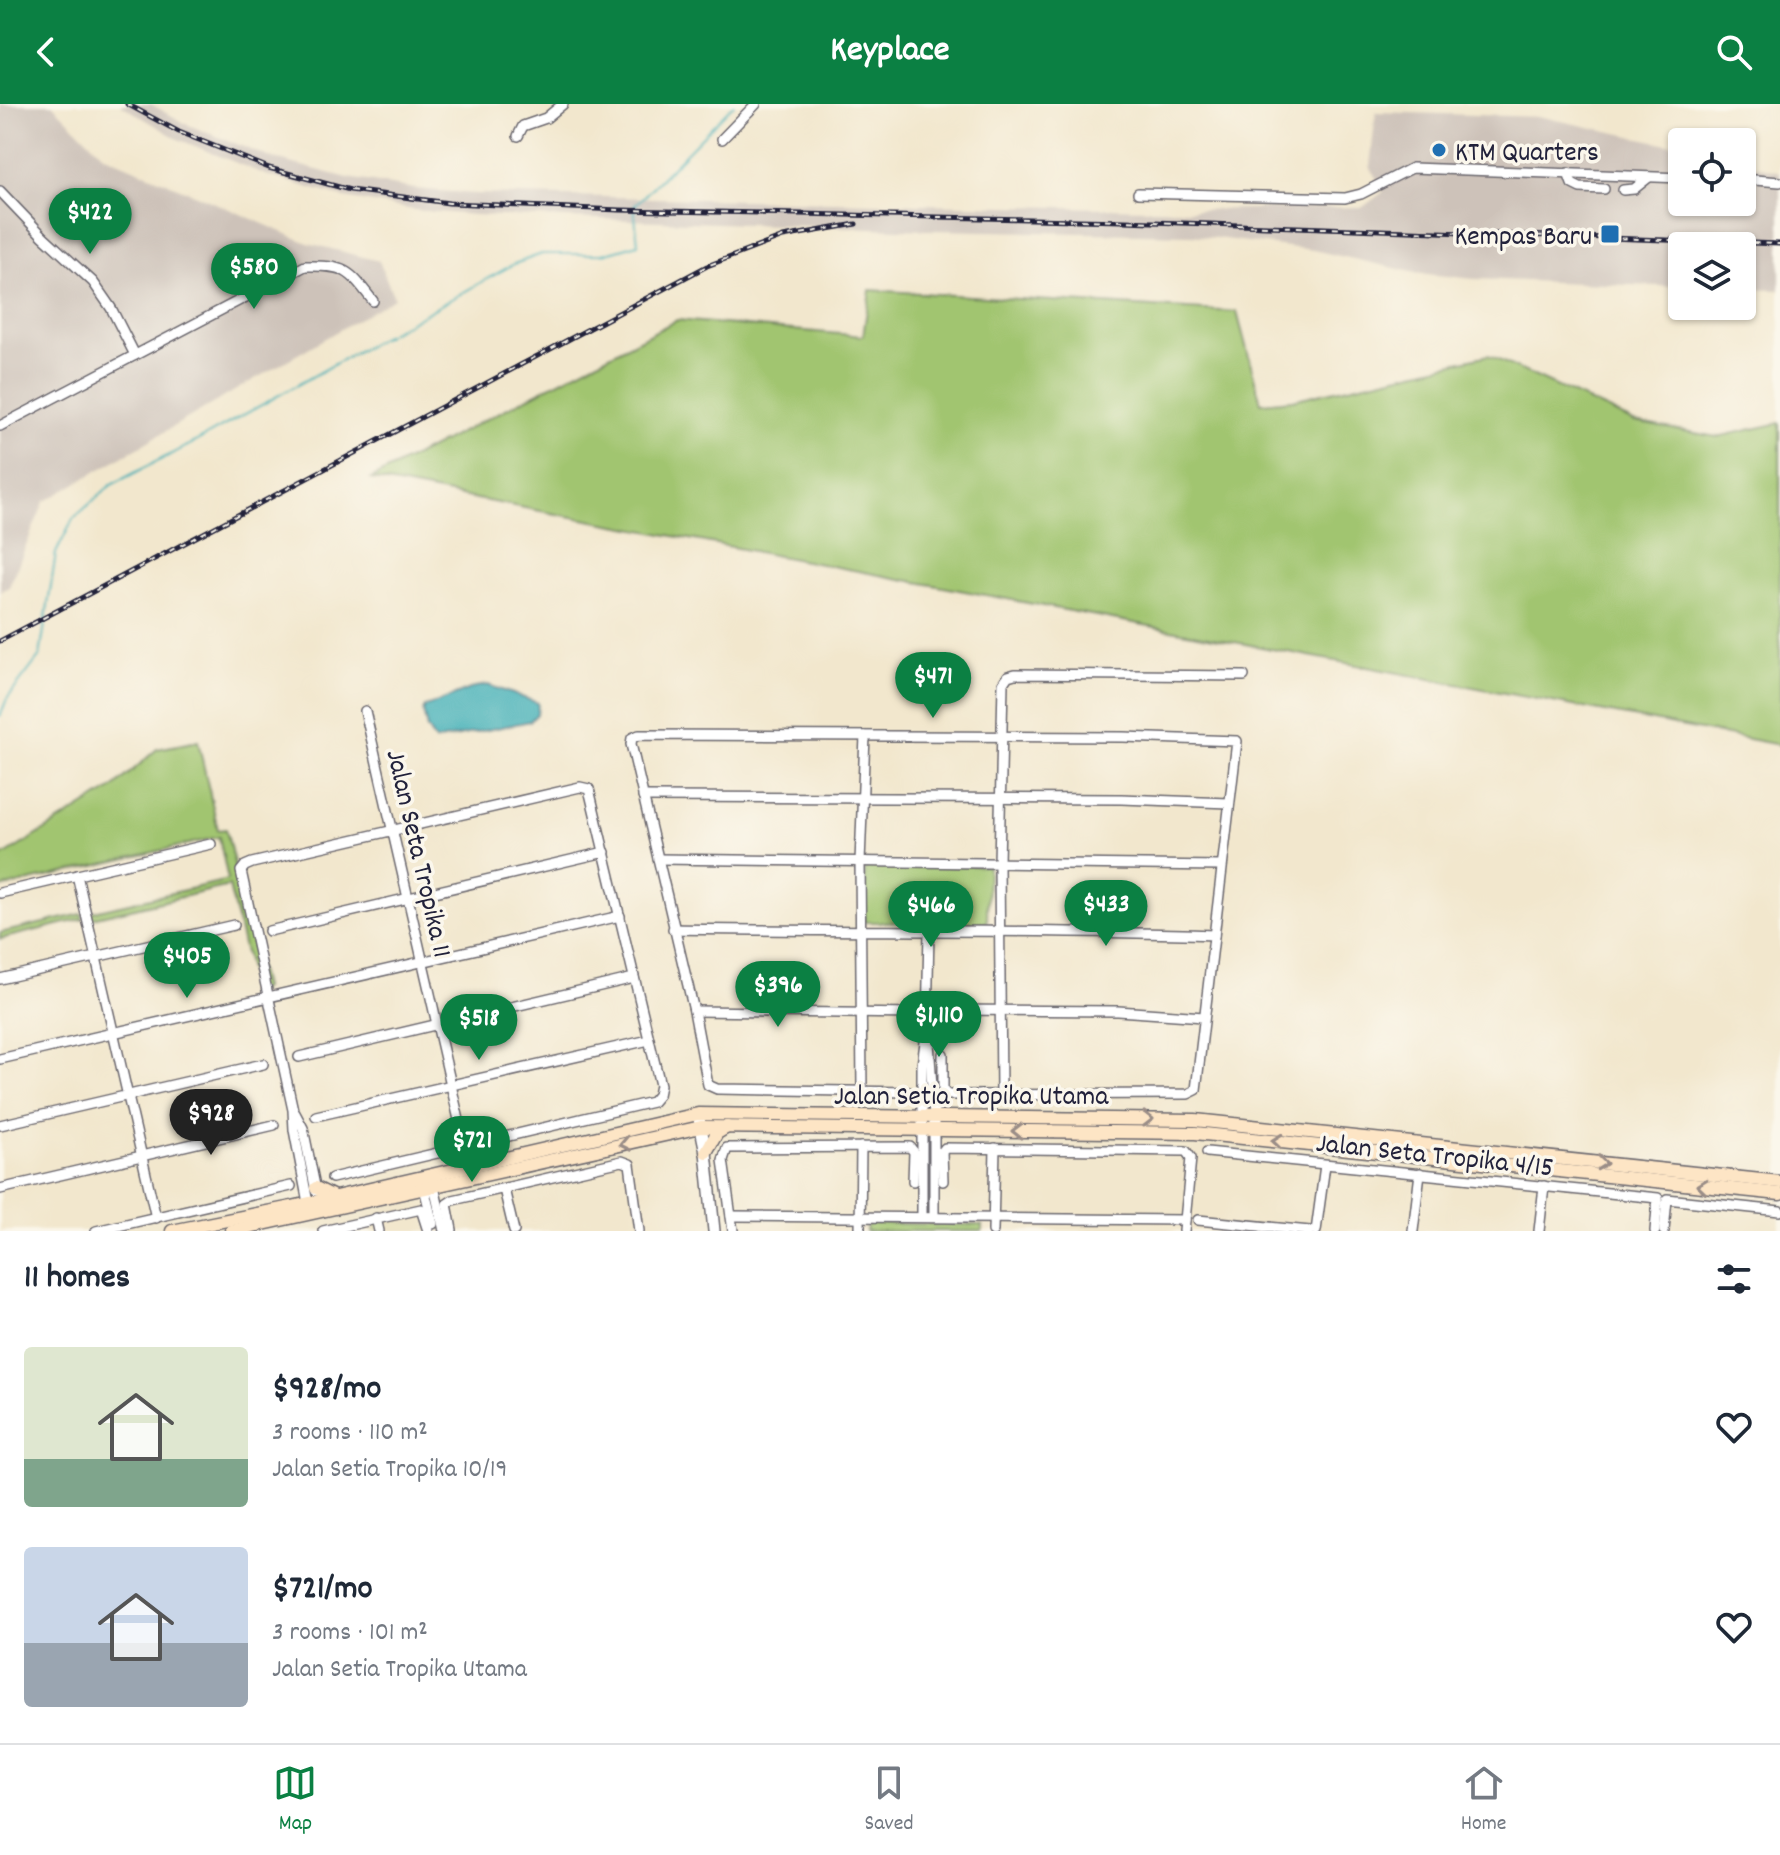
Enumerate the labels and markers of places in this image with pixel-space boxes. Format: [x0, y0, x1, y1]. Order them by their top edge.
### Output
place label: KTM Quarters [1455, 135, 1599, 175]
marker: KTM Quarters [1430, 141, 1448, 159]
pin: $422 [43, 188, 137, 256]
place label: Kempas Baru [1454, 219, 1592, 259]
marker: Kempas Baru [1599, 223, 1621, 245]
pin: $580 [207, 243, 301, 311]
pin: $471 [886, 652, 980, 720]
pin: $433 [1059, 880, 1153, 948]
pin: $466 [884, 881, 978, 949]
pin: $405 [140, 932, 234, 1000]
pin: $396 [731, 961, 825, 1029]
pin: $1,110 [874, 991, 1004, 1059]
pin: $518 [432, 994, 526, 1062]
pin: $928 [164, 1089, 258, 1157]
pin: $721 [425, 1116, 519, 1184]

